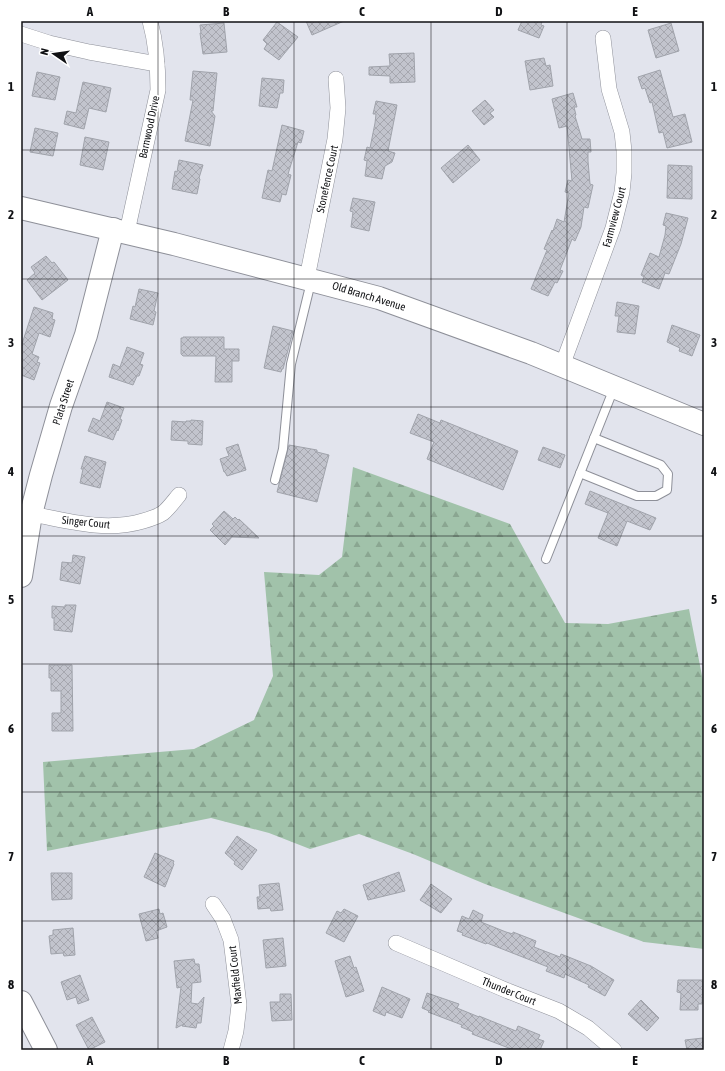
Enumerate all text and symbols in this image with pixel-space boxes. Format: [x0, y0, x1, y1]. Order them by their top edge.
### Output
text: A [86, 4, 94, 19]
text: B [223, 4, 230, 19]
text: C [359, 4, 365, 19]
text: D [495, 4, 503, 19]
text: E [632, 4, 638, 19]
north arrow [34, 34, 74, 74]
text: N [38, 47, 51, 56]
text: 1 [8, 79, 14, 94]
text: 1 [711, 79, 717, 94]
street label: Barnwood Drive [137, 95, 161, 159]
street label: Stonefence Court [314, 144, 340, 214]
street label: Farmview Court [600, 185, 628, 249]
text: 2 [8, 207, 14, 222]
text: 2 [711, 207, 717, 222]
street label: Old Branch Avenue [331, 279, 407, 313]
text: 3 [8, 335, 14, 350]
text: 3 [711, 335, 717, 350]
street label: Plata Street [50, 378, 76, 426]
text: 4 [7, 464, 14, 479]
text: 4 [710, 464, 717, 479]
street label: Singer Court [61, 513, 111, 531]
text: 5 [8, 592, 14, 607]
text: 5 [711, 592, 717, 607]
text: 6 [8, 721, 14, 736]
text: 6 [711, 721, 717, 736]
text: 7 [8, 849, 14, 864]
text: 7 [711, 849, 717, 864]
street label: Maxfield Court [226, 945, 244, 1005]
street label: Thunder Court [480, 975, 538, 1007]
text: 8 [8, 977, 14, 992]
text: 8 [711, 977, 717, 992]
text: A [86, 1053, 94, 1068]
text: B [223, 1053, 230, 1068]
text: C [359, 1053, 365, 1068]
text: D [495, 1053, 503, 1068]
text: E [632, 1053, 638, 1068]

